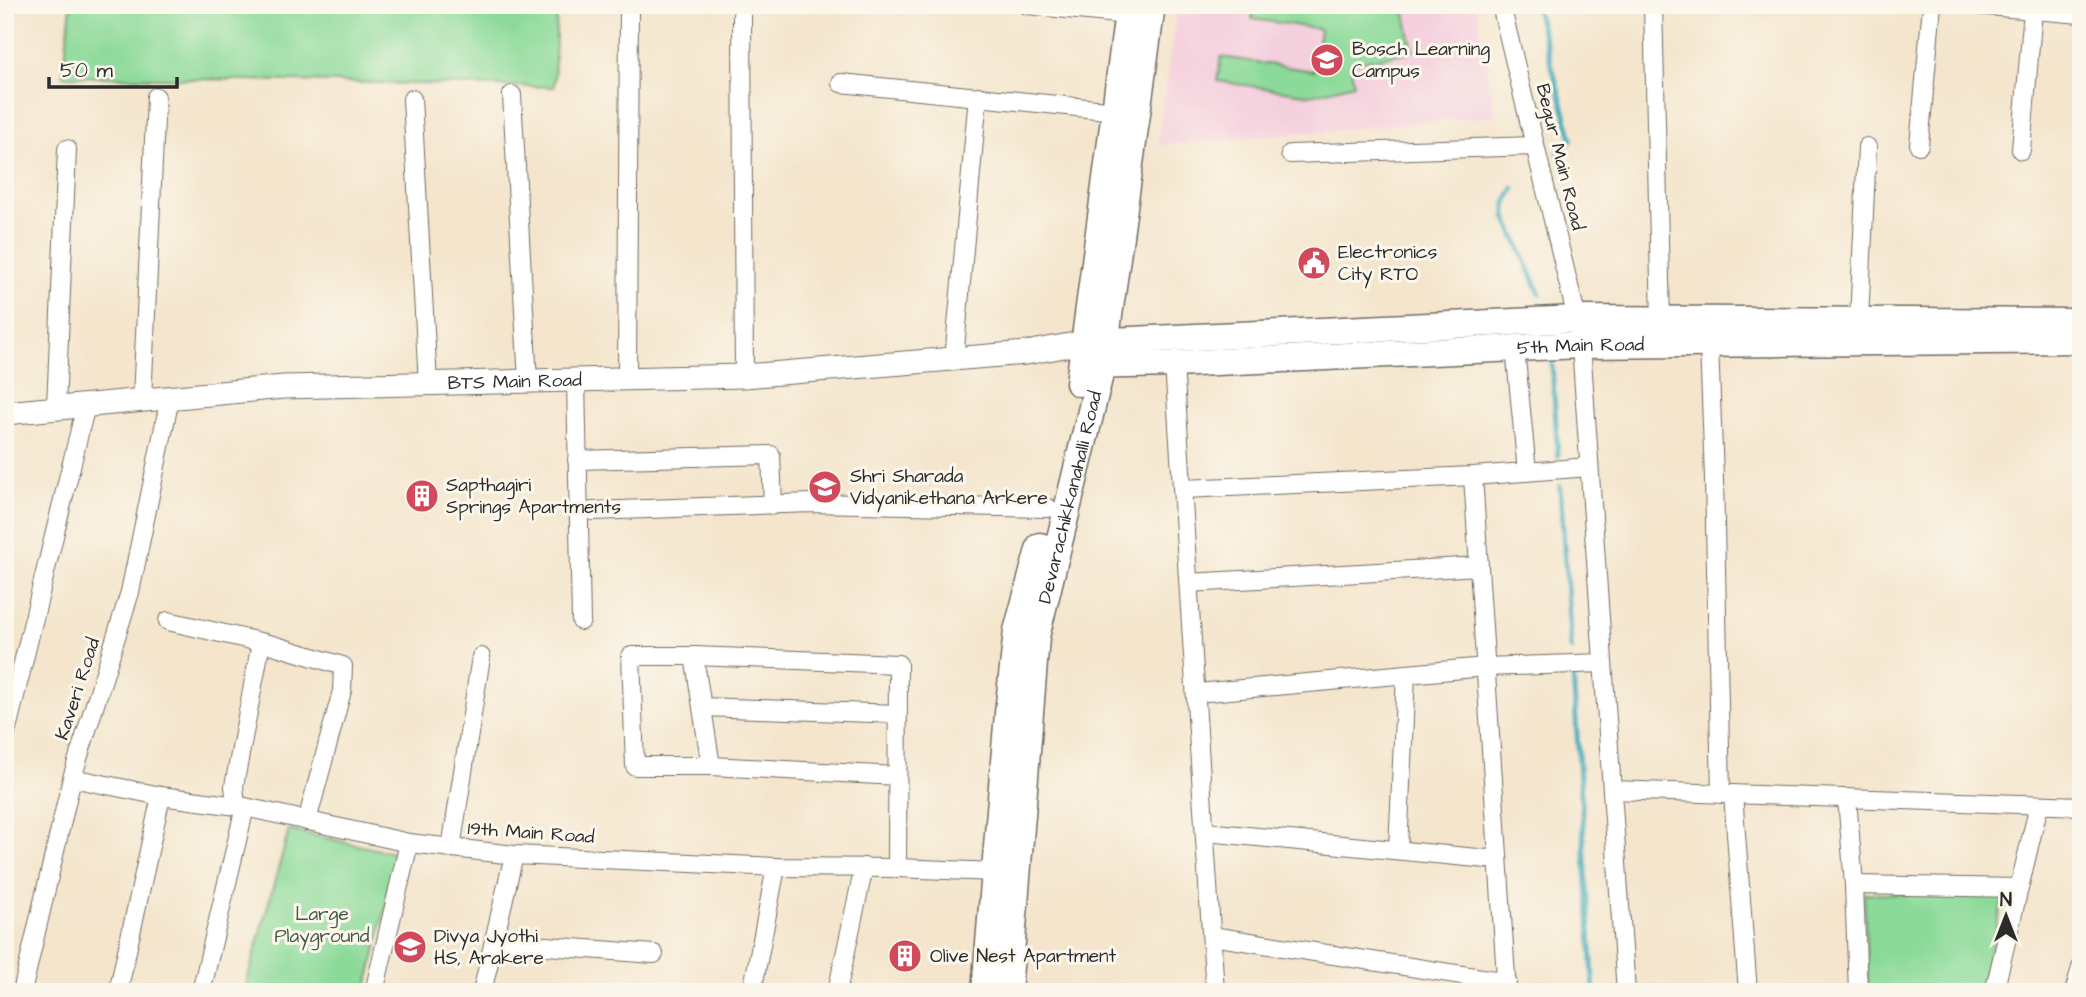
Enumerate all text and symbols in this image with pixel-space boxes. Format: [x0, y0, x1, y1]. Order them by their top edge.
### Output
place label: Bosch Learning Campus [1352, 36, 1490, 85]
school or university icon: Bosch Learning Campus [1308, 41, 1346, 79]
scale bar [49, 46, 177, 90]
text: 50 m [60, 56, 114, 85]
street label: Begur Main Road [1528, 81, 1591, 234]
place label: Electronics City RTO [1338, 239, 1437, 289]
public building icon: Electronics City RTO [1295, 244, 1333, 282]
street label: 5th Main Road [1516, 331, 1645, 361]
street label: BTS Main Road [447, 366, 582, 397]
street label: Devarachikkanahalli Road [1031, 388, 1109, 606]
place label: Shri Sharada Vidyanikethana Arkere [850, 463, 1048, 513]
school or university icon: Shri Sharada Vidyanikethana Arkere [806, 468, 844, 506]
place label: Sapthagiri Springs Apartments [446, 472, 621, 522]
building icon: Sapthagiri Springs Apartments [403, 477, 441, 515]
street label: Kaveri Road [49, 634, 107, 744]
street label: 19th Main Road [467, 815, 596, 851]
north arrow [1970, 881, 2040, 951]
text: N [2000, 887, 2012, 914]
park label: Large Playground [274, 901, 370, 951]
place label: Divya Jyothi HS, Arakere [434, 923, 544, 972]
school or university icon: Divya Jyothi HS, Arakere [391, 928, 429, 966]
building icon: Olive Nest Apartment [886, 937, 924, 975]
place label: Olive Nest Apartment [930, 943, 1116, 970]

